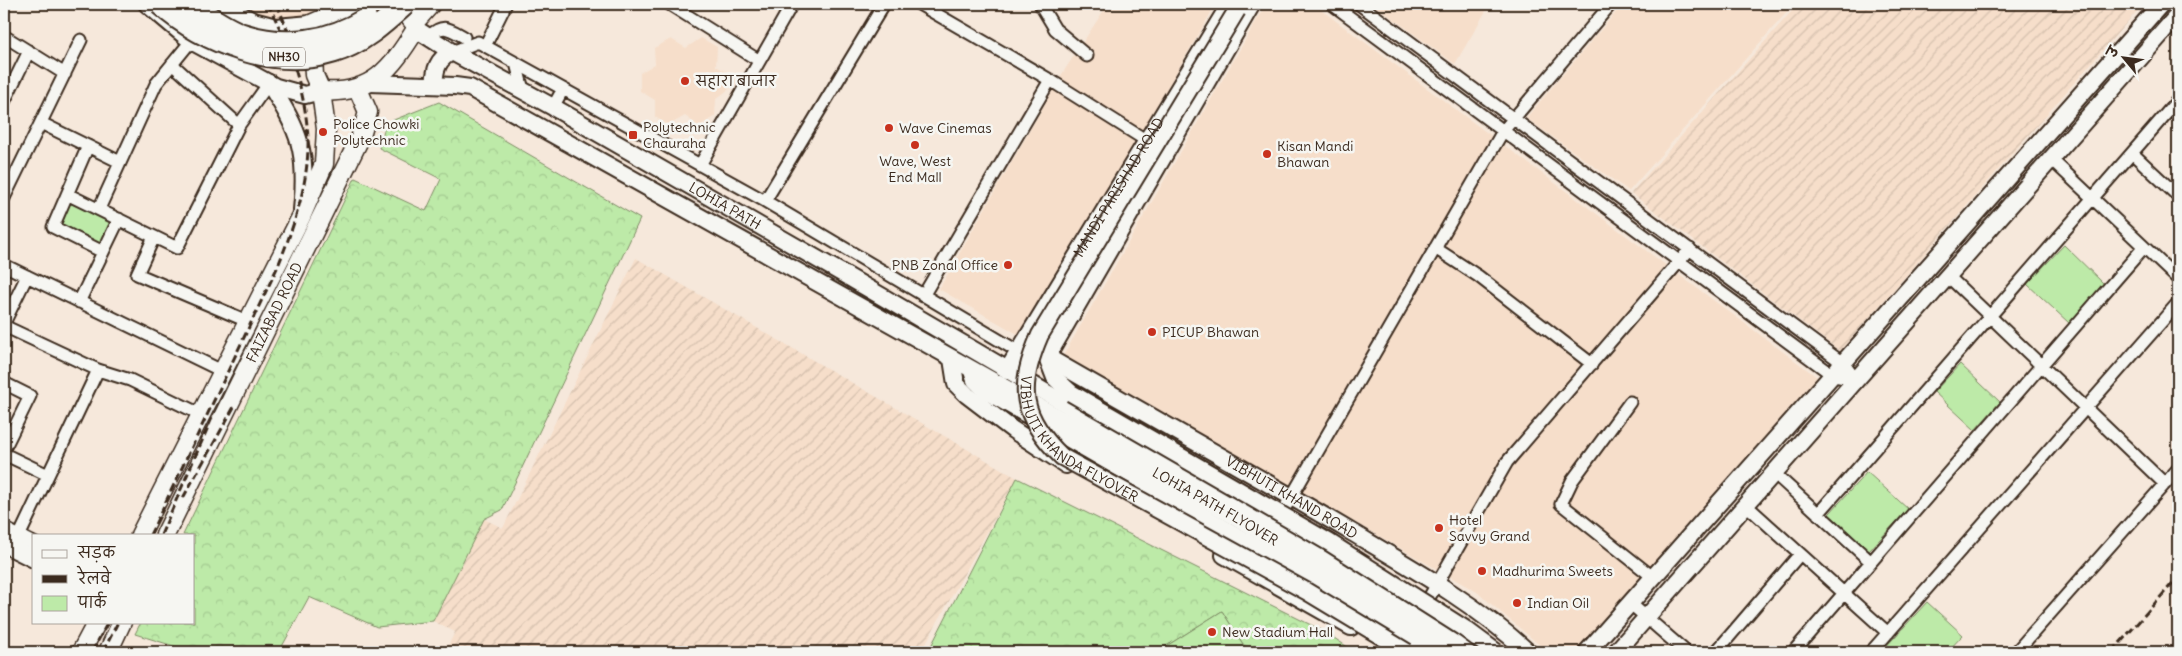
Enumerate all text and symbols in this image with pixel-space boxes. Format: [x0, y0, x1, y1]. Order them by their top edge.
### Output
north arrow [2100, 32, 2150, 82]
text: उ [2102, 42, 2124, 62]
road number: NH30 [263, 48, 305, 66]
place label: सहारा बाजार [695, 72, 778, 90]
marker: सहारा बाजार [679, 75, 691, 87]
street label: MANDI PARISHAD ROAD [1069, 114, 1168, 260]
place label: Police Chowki Polytechnic [333, 115, 419, 149]
place label: Polytechnic Chauraha [643, 118, 716, 152]
place label: Wave Cinemas [899, 119, 992, 137]
marker: Wave Cinemas [883, 122, 895, 134]
marker: Police Chowki Polytechnic [317, 126, 329, 138]
marker: Polytechnic Chauraha [627, 129, 639, 141]
place label: Kisan Mandi Bhawan [1277, 137, 1353, 171]
marker: Wave, West End Mall [909, 139, 921, 151]
marker: Kisan Mandi Bhawan [1261, 148, 1273, 160]
place label: Wave, West End Mall [879, 152, 951, 186]
street label: LOHIA PATH [686, 178, 764, 234]
place label: PNB Zonal Office [892, 256, 998, 274]
street label: FAIZABAD ROAD [242, 259, 307, 366]
marker: PNB Zonal Office [1002, 259, 1014, 271]
place label: PICUP Bhawan [1162, 323, 1259, 341]
marker: PICUP Bhawan [1146, 326, 1158, 338]
street label: VIBHUTI KHANDA FLYOVER [1017, 375, 1142, 506]
street label: VIBHUTI KHAND ROAD [1222, 452, 1361, 543]
street label: LOHIA PATH FLYOVER [1149, 463, 1282, 549]
place label: Hotel Savvy Grand [1449, 511, 1530, 545]
marker: Hotel Savvy Grand [1433, 522, 1445, 534]
legend [32, 534, 195, 624]
text: सड़क [77, 543, 116, 563]
place label: Madhurima Sweets [1492, 562, 1613, 580]
text: रेलवे [76, 565, 112, 588]
marker: Madhurima Sweets [1476, 565, 1488, 577]
text: पार्क [77, 591, 108, 612]
place label: Indian Oil [1527, 594, 1589, 612]
marker: Indian Oil [1511, 597, 1523, 609]
place label: New Stadium Hall [1222, 623, 1333, 641]
marker: New Stadium Hall [1206, 626, 1218, 638]

